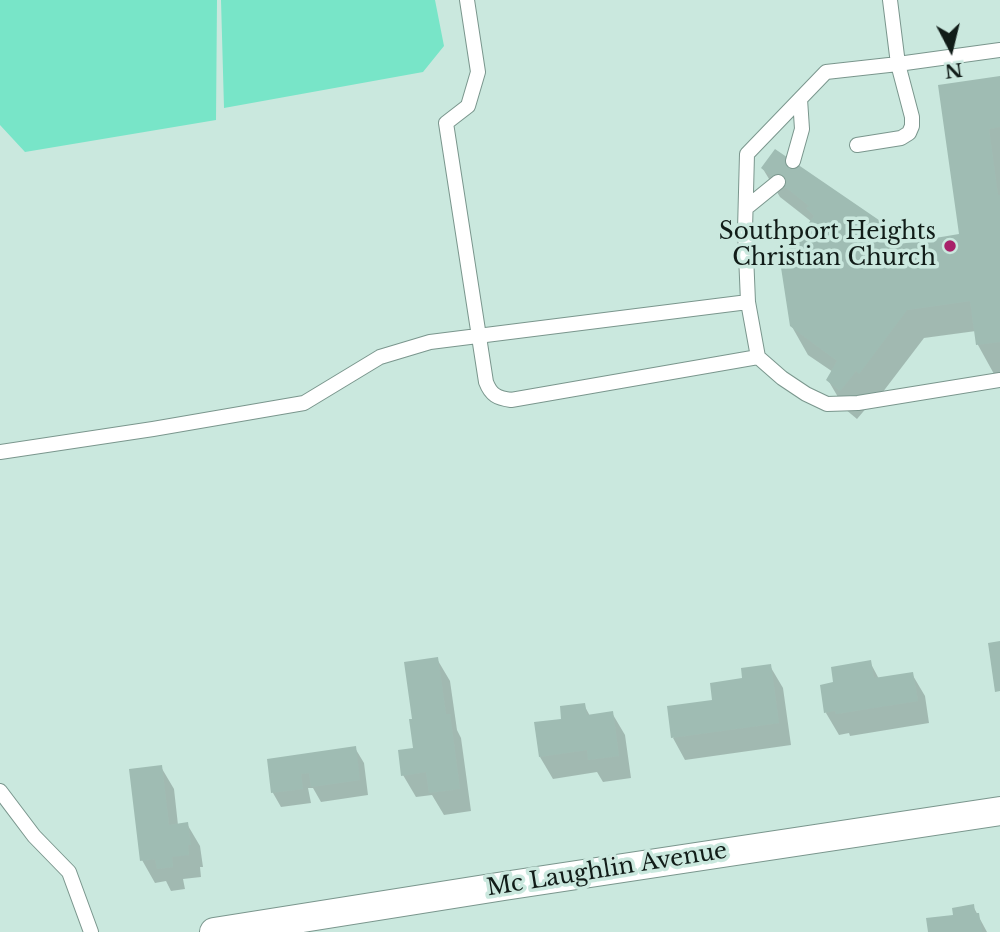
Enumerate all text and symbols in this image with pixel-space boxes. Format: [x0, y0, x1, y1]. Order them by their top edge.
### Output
north arrow [916, 14, 986, 84]
text: N [943, 58, 964, 83]
place label: Southport Heights Christian Church [719, 219, 936, 273]
marker: Southport Heights Christian Church [942, 238, 958, 254]
street label: Mc Laughlin Avenue [485, 837, 729, 903]

